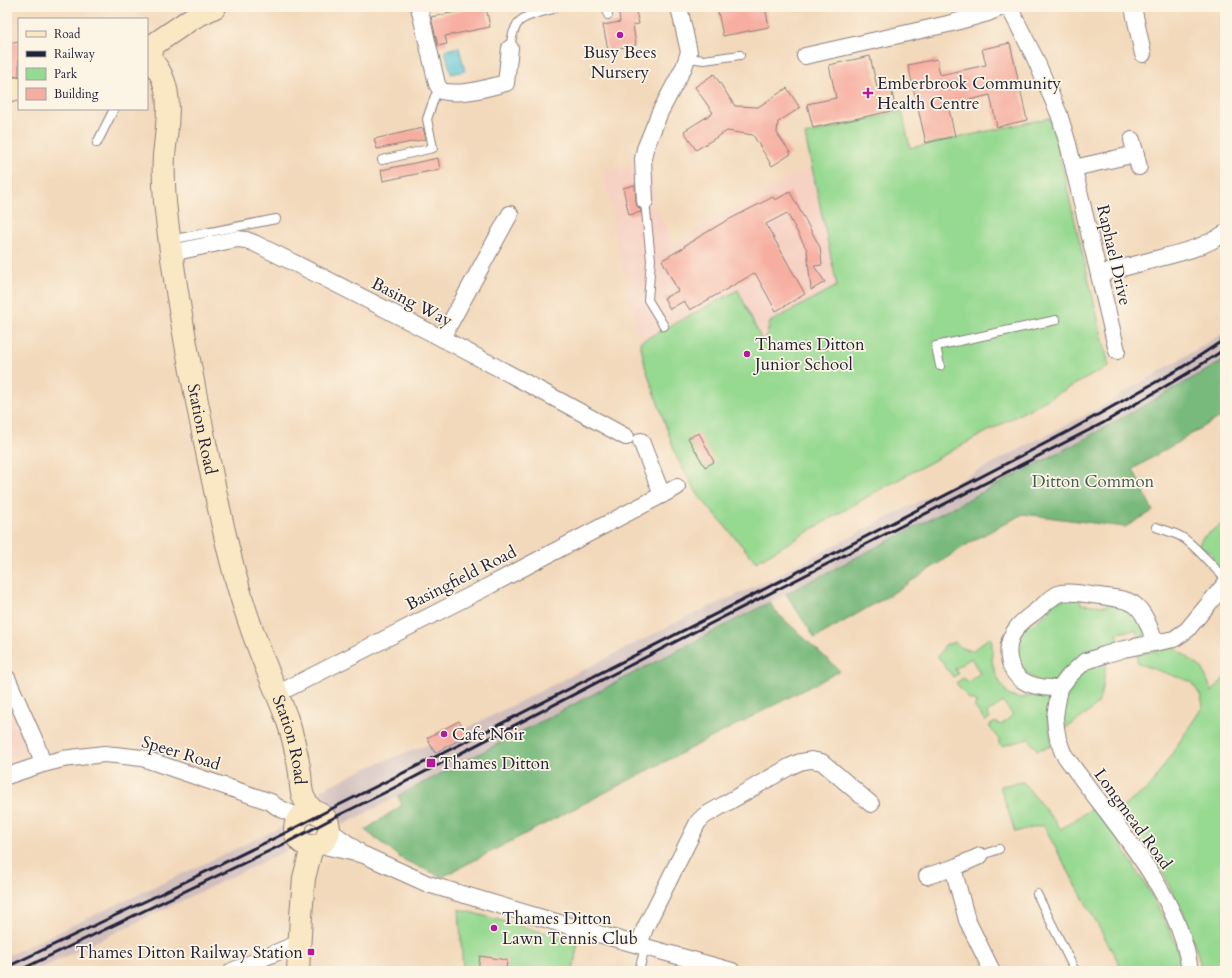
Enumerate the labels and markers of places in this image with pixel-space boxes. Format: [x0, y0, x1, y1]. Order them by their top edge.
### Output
marker: Busy Bees Nursery [615, 30, 625, 40]
place label: Busy Bees Nursery [584, 41, 657, 84]
place label: Emberbrook Community Health Centre [877, 72, 1061, 115]
marker: Emberbrook Community Health Centre [862, 87, 874, 99]
place label: Thames Ditton Junior School [752, 333, 865, 376]
marker: Thames Ditton Junior School [742, 349, 752, 359]
place label: Cafe Noir [452, 723, 525, 746]
marker: Cafe Noir [439, 729, 449, 739]
place label: Thames Ditton [440, 752, 550, 775]
marker: Thames Ditton [425, 757, 437, 769]
place label: Thames Ditton Lawn Tennis Club [502, 907, 638, 950]
marker: Thames Ditton Lawn Tennis Club [489, 923, 499, 933]
place label: Thames Ditton Railway Station [76, 941, 303, 964]
marker: Thames Ditton Railway Station [306, 947, 316, 957]

